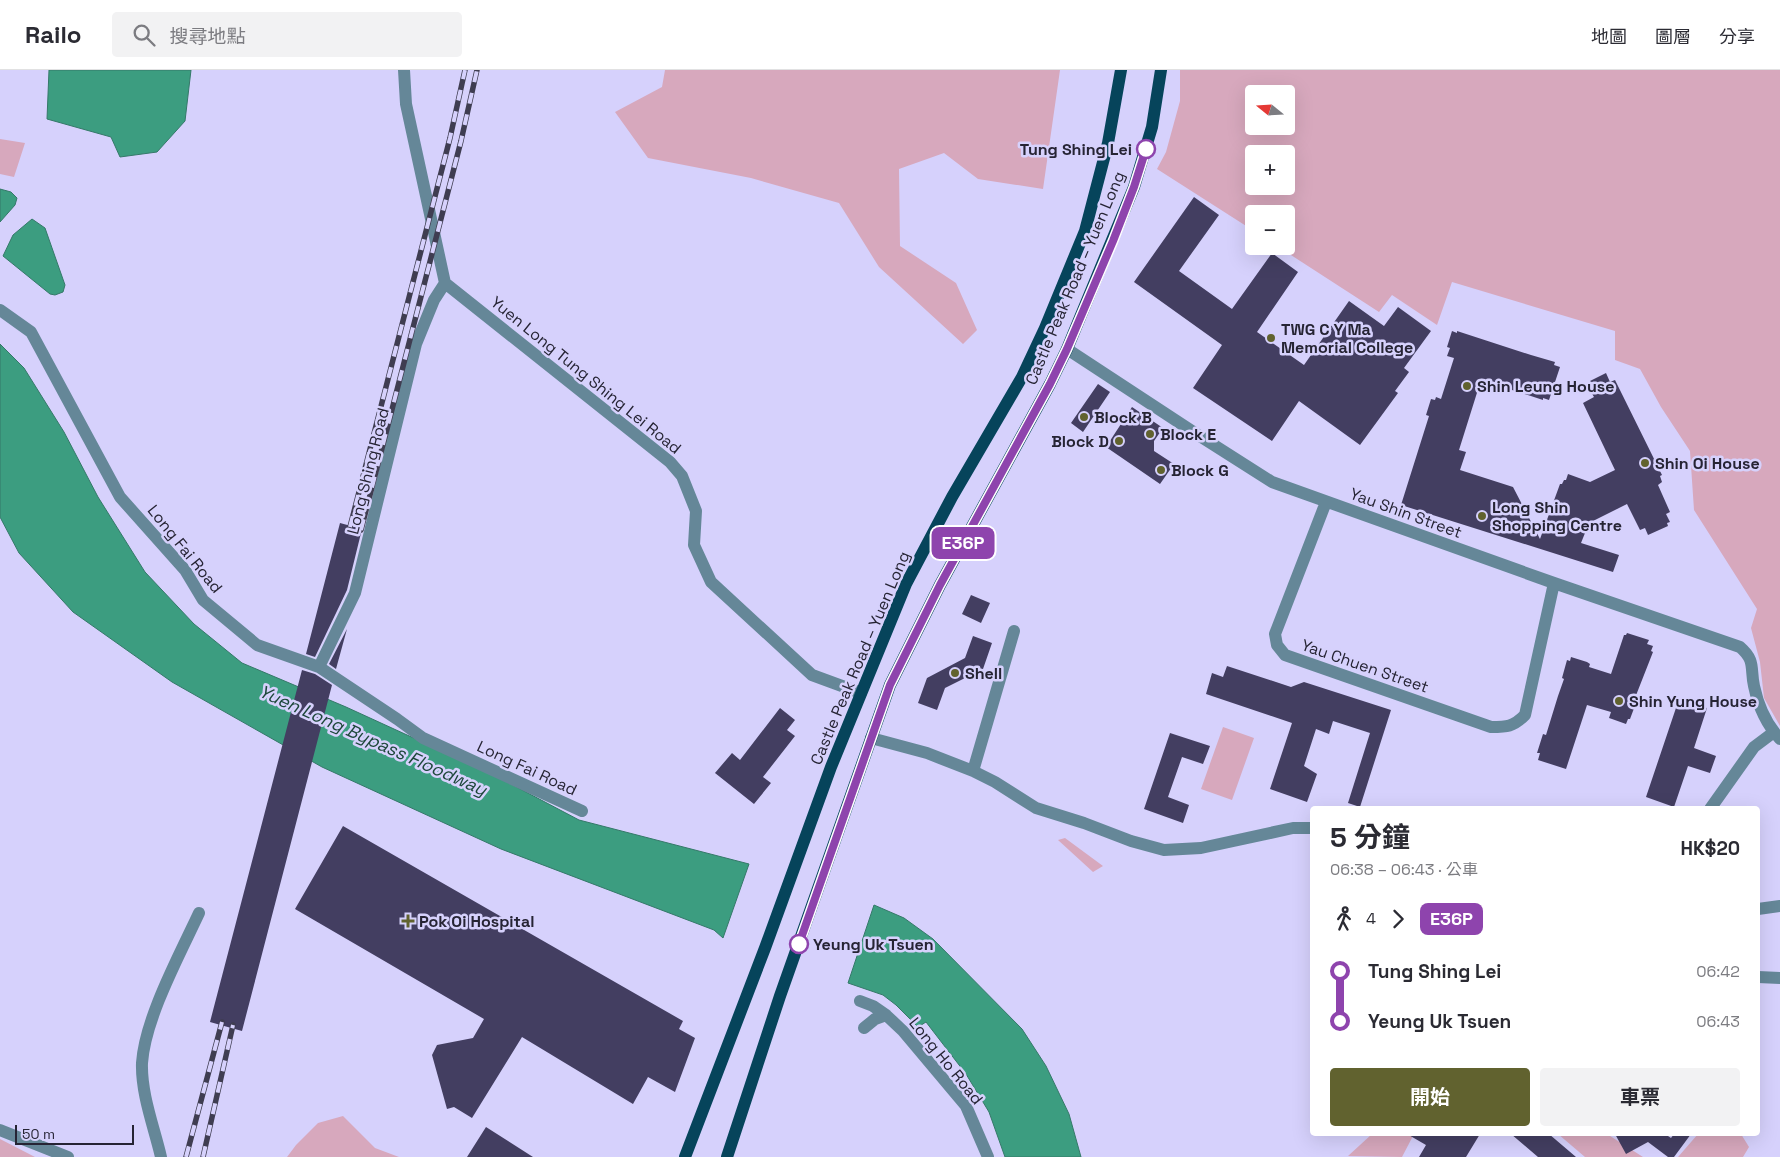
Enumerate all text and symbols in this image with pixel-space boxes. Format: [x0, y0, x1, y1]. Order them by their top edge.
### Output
search box [112, 12, 462, 57]
text: Railo [25, 19, 82, 50]
icon: search [130, 21, 158, 49]
text: 搜尋地點 [170, 24, 246, 49]
text: 地圖 [1591, 25, 1627, 48]
text: 圖層 [1655, 25, 1691, 48]
text: 分享 [1719, 25, 1755, 48]
north arrow [1245, 85, 1295, 135]
map controls [1245, 85, 1295, 255]
place label: Tung Shing Lei [1020, 139, 1132, 160]
marker: Tung Shing Lei [1136, 139, 1156, 159]
button: + [1245, 145, 1295, 195]
street label: Castle Peak Road – Yuen Long [1020, 168, 1130, 388]
button: − [1245, 205, 1295, 255]
street label: Yuen Long Tung Shing Lei Road [486, 291, 686, 459]
place label: TWG C Y Ma Memorial College [1281, 319, 1413, 358]
marker: TWG C Y Ma Memorial College [1265, 332, 1277, 344]
place label: Shin Leung House [1477, 376, 1614, 397]
marker: Shin Leung House [1461, 380, 1473, 392]
street label: Long Shing Road [342, 406, 394, 536]
place label: Block B [1094, 407, 1152, 428]
marker: Block B [1078, 411, 1090, 423]
place label: Block E [1160, 424, 1216, 445]
marker: Block E [1144, 428, 1156, 440]
place label: Block D [1051, 431, 1109, 452]
marker: Block D [1113, 435, 1125, 447]
place label: Shin Oi House [1655, 453, 1760, 474]
marker: Shin Oi House [1639, 457, 1651, 469]
place label: Block G [1171, 460, 1229, 481]
marker: Block G [1155, 464, 1167, 476]
street label: Yau Shin Street [1347, 483, 1465, 543]
place label: Long Shin Shopping Centre [1492, 497, 1622, 536]
street label: Long Fai Road [143, 501, 227, 597]
marker: Long Shin Shopping Centre [1476, 510, 1488, 522]
line badge: E36P [928, 527, 998, 559]
text: E36P [942, 531, 984, 554]
street label: Castle Peak Road – Yuen Long [805, 548, 915, 768]
street label: Yau Chuen Street [1299, 634, 1431, 698]
place label: Shell [965, 663, 1002, 684]
marker: Shell [949, 667, 961, 679]
water label: Yuen Long Bypass Floodway [256, 679, 491, 801]
place label: Shin Yung House [1629, 691, 1757, 712]
marker: Shin Yung House [1613, 695, 1625, 707]
street label: Long Fai Road [474, 736, 580, 800]
text: 5 分鐘 [1330, 819, 1410, 855]
text: HK$20 [1681, 836, 1740, 861]
text: 06:38 – 06:43 · 公車 [1330, 859, 1478, 880]
icon: walk [1330, 905, 1358, 933]
icon: forward [1384, 905, 1412, 933]
text: E36P [1430, 907, 1473, 930]
text: 4 [1366, 908, 1376, 929]
place label: Pok Oi Hospital [419, 911, 534, 932]
marker: Pok Oi Hospital [401, 914, 415, 928]
marker: Yeung Uk Tsuen [789, 934, 809, 954]
place label: Yeung Uk Tsuen [813, 934, 934, 955]
text: Tung Shing Lei [1368, 959, 1501, 984]
text: 06:42 [1696, 961, 1740, 982]
text: Yeung Uk Tsuen [1368, 1009, 1511, 1034]
text: 06:43 [1696, 1011, 1740, 1032]
street label: Long Ho Road [904, 1013, 988, 1109]
button: 開始 [1330, 1068, 1530, 1126]
button: 車票 [1540, 1068, 1740, 1126]
scale bar [15, 1122, 134, 1145]
text: 50 m [22, 1125, 55, 1143]

